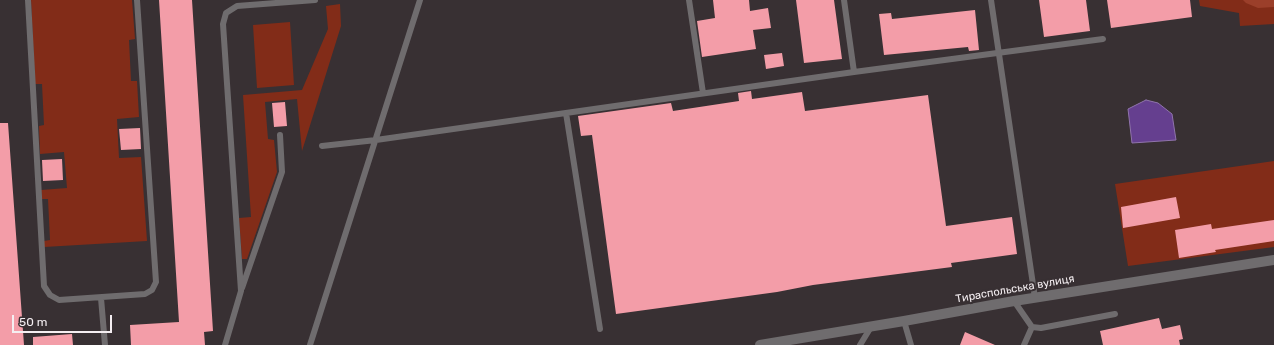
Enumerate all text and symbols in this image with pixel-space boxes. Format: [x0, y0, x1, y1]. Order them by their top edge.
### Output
street label: Тираспольська вулиця [955, 272, 1075, 306]
scale bar [14, 307, 114, 333]
text: 50 m [19, 315, 47, 329]

